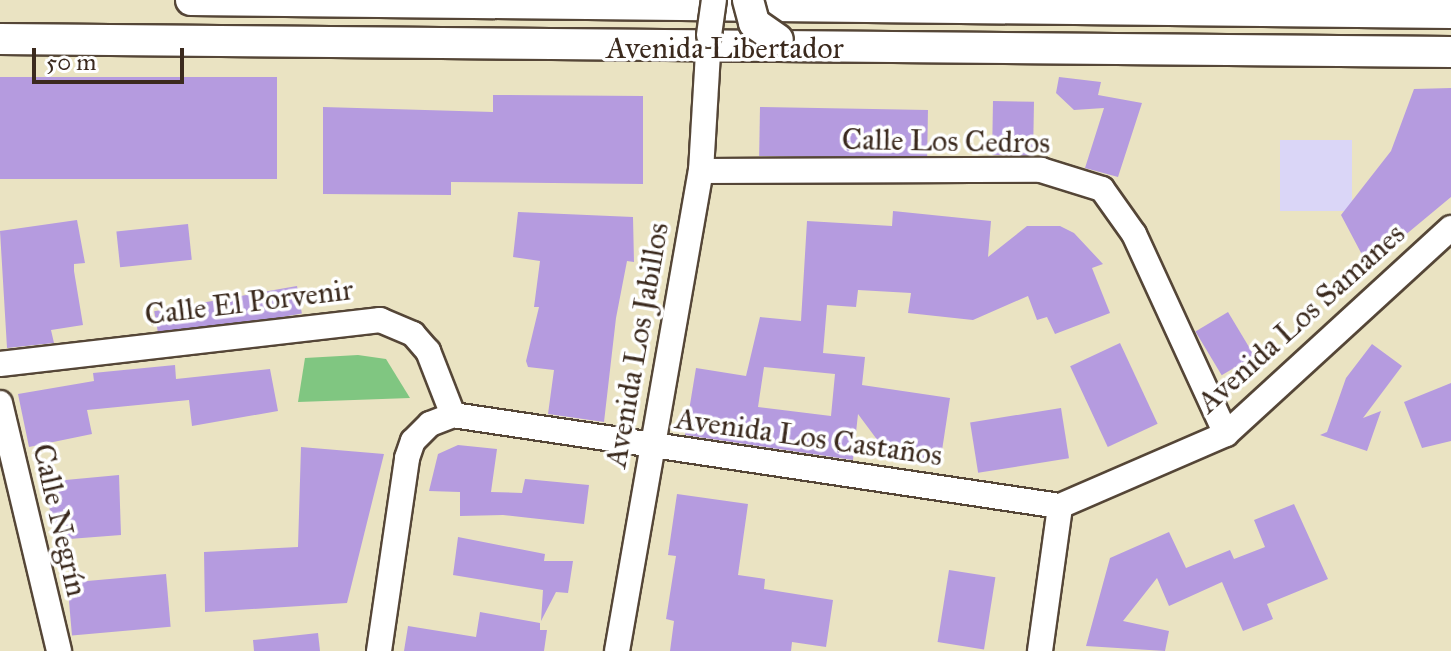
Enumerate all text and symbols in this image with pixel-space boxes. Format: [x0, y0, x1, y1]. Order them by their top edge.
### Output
street label: Avenida Libertador [606, 30, 844, 66]
scale bar [36, 32, 188, 82]
text: 50 m [46, 47, 96, 77]
street label: Calle Los Cedros [841, 121, 1051, 161]
street label: Avenida Los Samanes [1190, 215, 1412, 421]
street label: Avenida Los Jabillos [598, 220, 676, 470]
street label: Calle El Porvenir [143, 271, 355, 333]
street label: Avenida Los Castaños [673, 400, 945, 474]
street label: Calle Negrín [25, 440, 95, 600]

